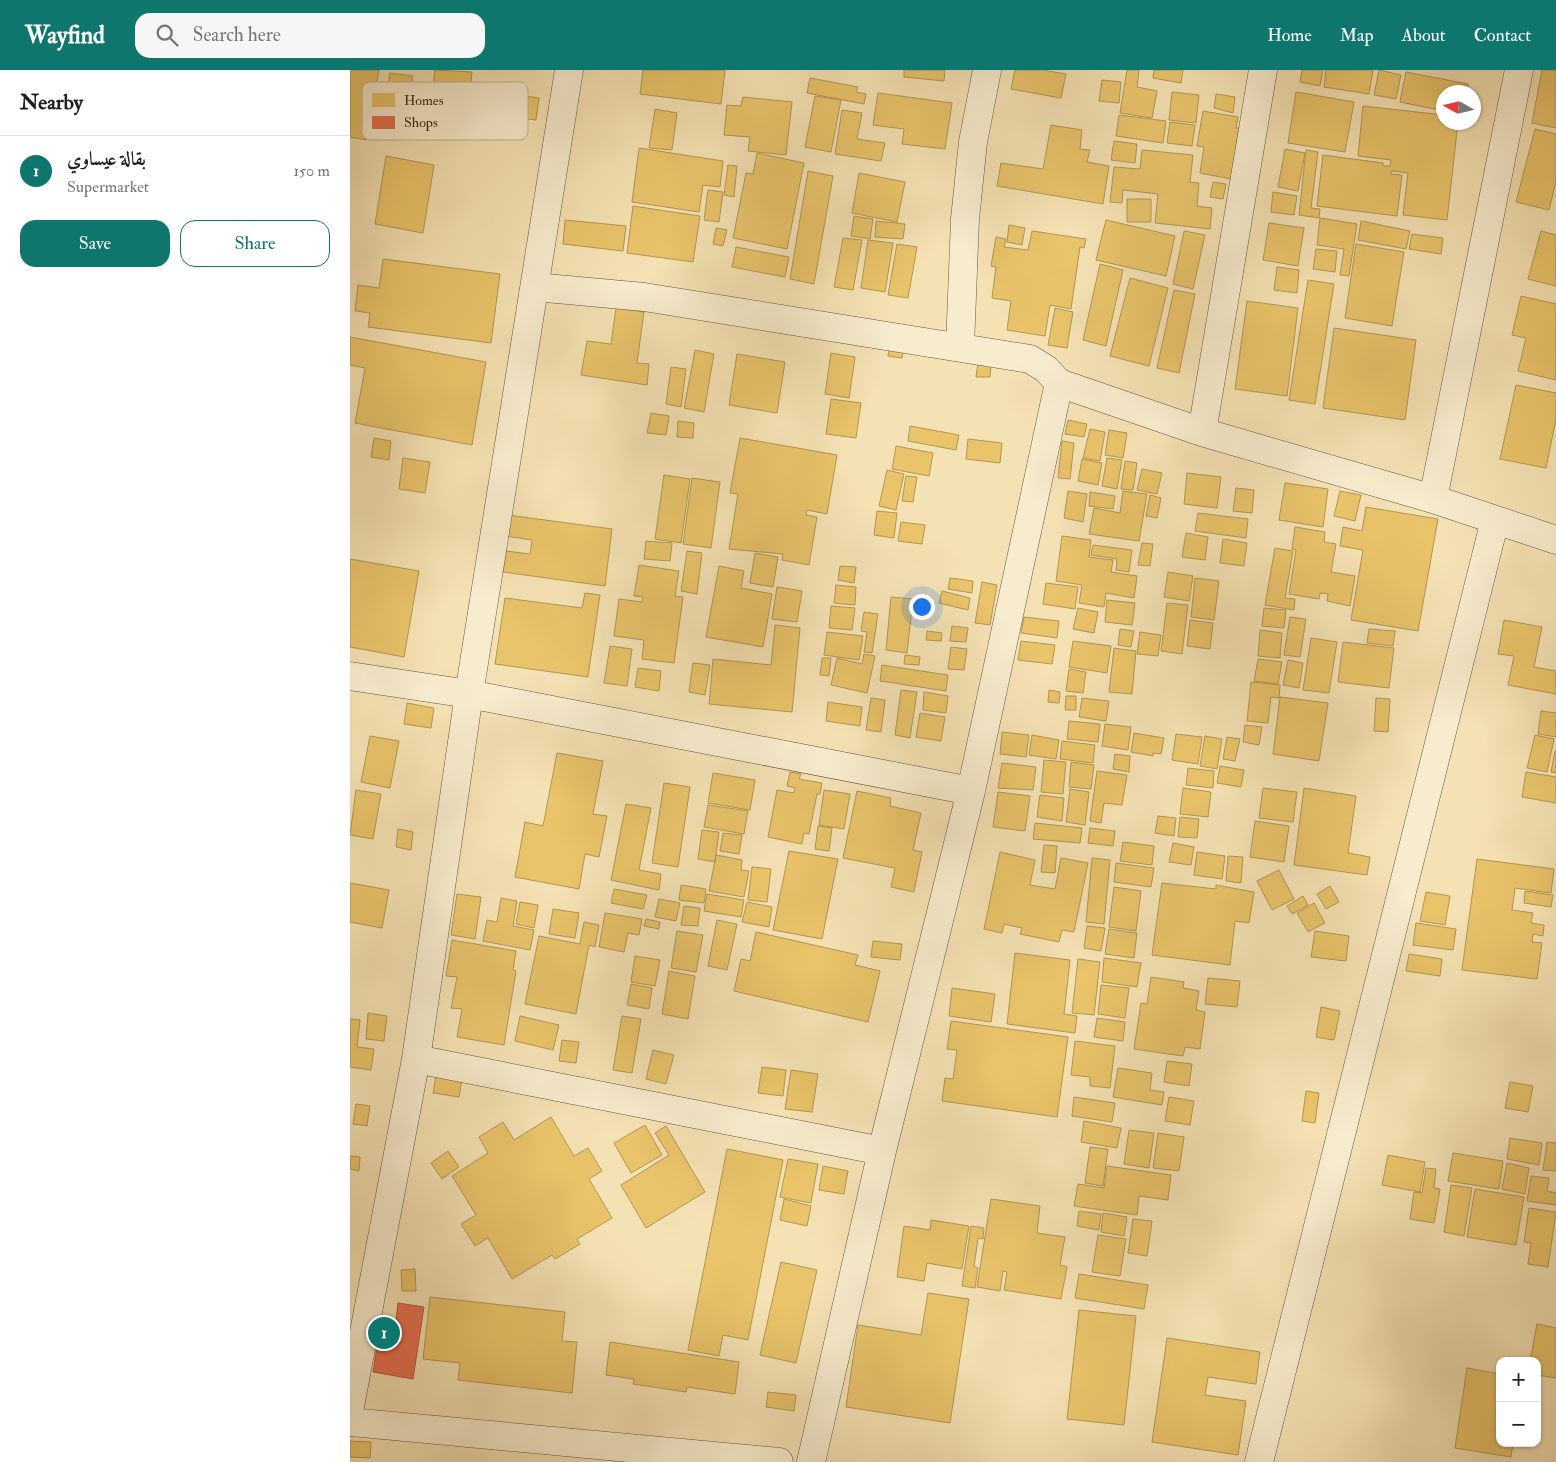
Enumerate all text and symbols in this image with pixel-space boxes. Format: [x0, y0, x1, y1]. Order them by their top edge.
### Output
search box [135, 13, 485, 58]
text: Wayfind [25, 20, 105, 51]
icon: search [153, 21, 181, 49]
text: Search here [193, 23, 281, 47]
text: Home [1267, 24, 1312, 47]
text: Map [1340, 24, 1374, 47]
text: About [1402, 24, 1446, 47]
text: Contact [1474, 24, 1531, 47]
legend [362, 82, 528, 140]
north arrow [1436, 85, 1481, 130]
text: Nearby [20, 89, 83, 116]
text: Homes [404, 92, 444, 109]
text: Shops [404, 114, 438, 132]
text: بقالة عيساوي [67, 147, 146, 171]
text: 1 [33, 161, 39, 181]
text: 150 m [293, 161, 330, 181]
text: Supermarket [67, 177, 149, 197]
button: Save [20, 220, 170, 267]
button: Share [180, 220, 330, 267]
your location [909, 594, 935, 620]
pin: 1 [368, 1314, 400, 1352]
map controls [1496, 1357, 1541, 1447]
button: + [1496, 1357, 1541, 1402]
button: − [1496, 1402, 1541, 1447]

